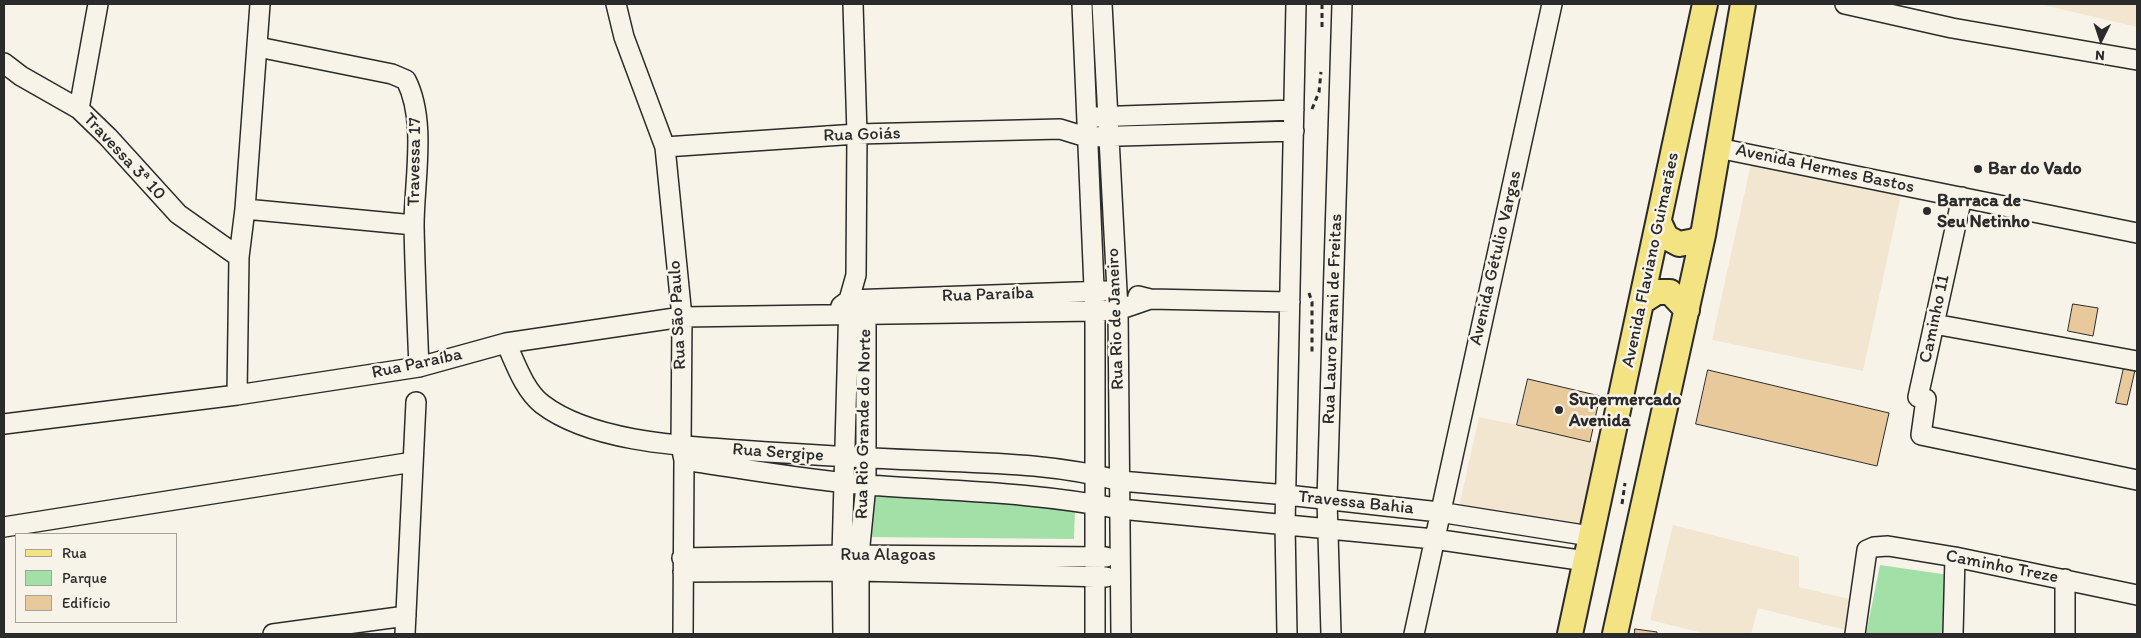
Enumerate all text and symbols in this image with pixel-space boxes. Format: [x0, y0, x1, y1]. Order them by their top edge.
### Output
north arrow [2076, 15, 2126, 65]
text: N [2095, 47, 2105, 64]
street label: Travessa 3ª 10 [78, 109, 170, 205]
street label: Travessa 17 [403, 117, 427, 207]
street label: Rua Goiás [823, 123, 901, 147]
street label: Avenida Hermes Bastos [1734, 140, 1916, 198]
street label: Avenida Flaviano Guimarães [1618, 150, 1684, 370]
place label: Bar do Vado [1988, 158, 2082, 180]
marker: Bar do Vado [1972, 163, 1984, 175]
street label: Avenida Gétulio Vargas [1465, 169, 1527, 347]
place label: Barraca de Seu Netinho [1937, 190, 2030, 232]
marker: Barraca de Seu Netinho [1921, 205, 1933, 217]
street label: Rua Lauro Farani de Freitas [1319, 213, 1347, 425]
street label: Rua Rio de Janeiro [1103, 248, 1129, 390]
street label: Rua São Paulo [664, 260, 692, 370]
street label: Caminho 11 [1915, 273, 1955, 365]
street label: Rua Paraíba [942, 283, 1034, 307]
street label: Rua Rio Grande do Norte [852, 329, 876, 519]
street label: Rua Paraíba [370, 344, 464, 384]
place label: Supermercado Avenida [1569, 389, 1681, 432]
marker: Supermercado Avenida [1553, 404, 1565, 416]
street label: Rua Sergipe [732, 439, 824, 467]
street label: Travessa Bahia [1297, 486, 1415, 520]
legend [15, 533, 178, 623]
text: Rua [62, 544, 87, 562]
street label: Rua Alagoas [840, 544, 936, 566]
street label: Caminho Treze [1944, 545, 2060, 589]
text: Parque [62, 569, 107, 587]
text: Edifício [62, 594, 110, 612]

